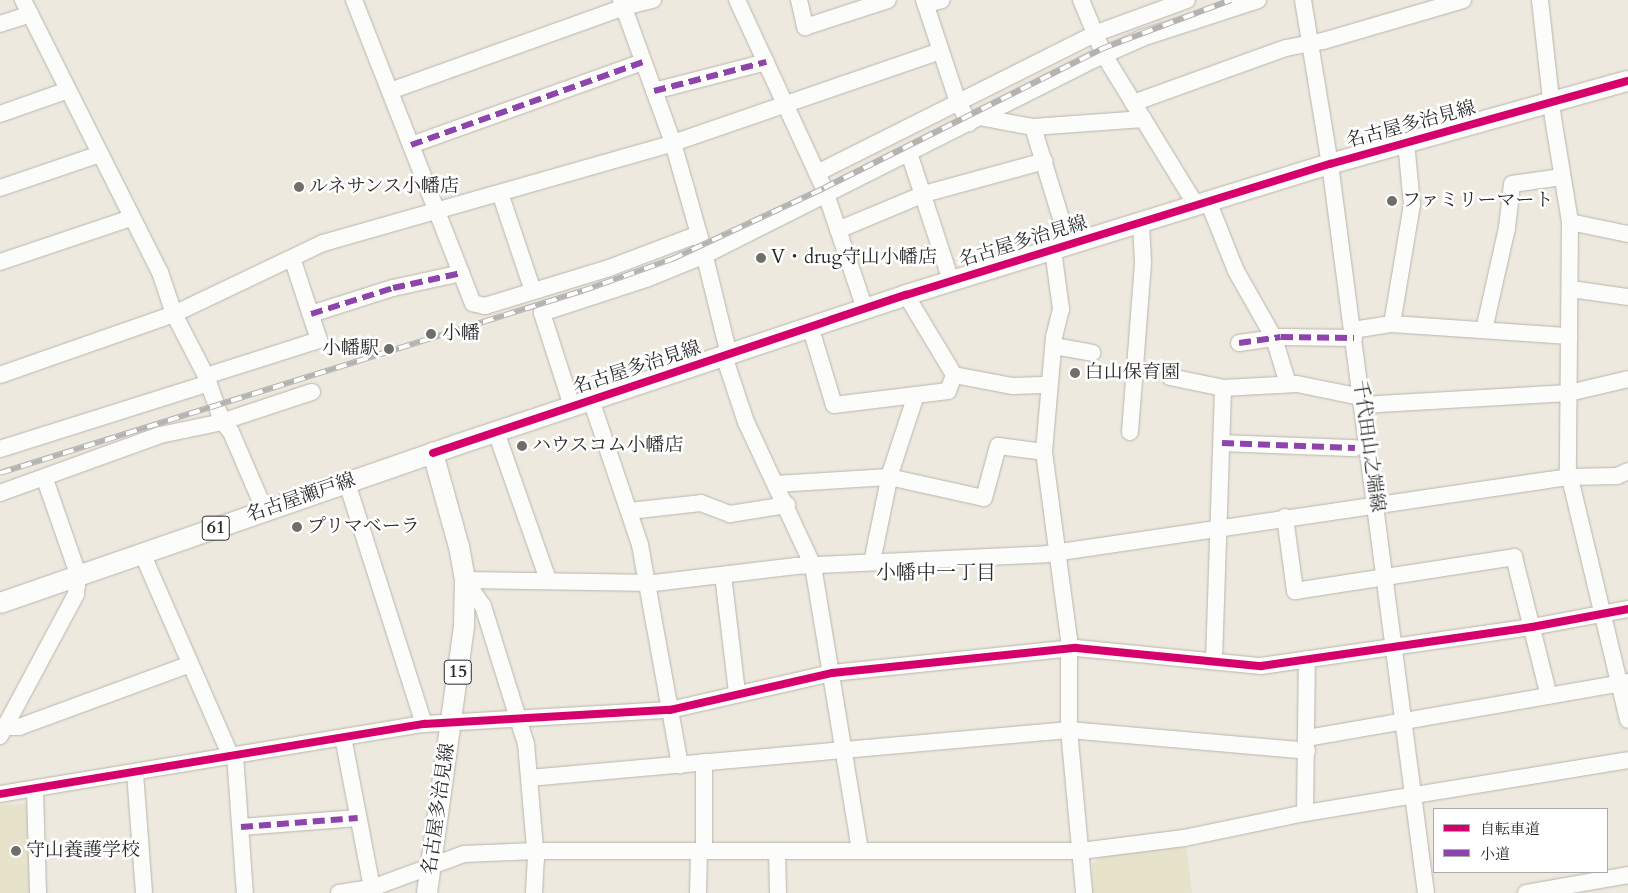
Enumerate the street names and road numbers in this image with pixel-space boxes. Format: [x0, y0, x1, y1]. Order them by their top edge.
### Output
street label: 名古屋多治見線 [1344, 97, 1478, 153]
street label: 名古屋多治見線 [956, 212, 1090, 272]
street label: 名古屋多治見線 [570, 337, 704, 399]
street label: 千代田山之端線 [1347, 379, 1389, 513]
street label: 名古屋瀬戸線 [243, 469, 359, 527]
road number: 61 [201, 512, 231, 544]
road number: 15 [443, 656, 473, 688]
street label: 名古屋多治見線 [418, 742, 460, 876]

